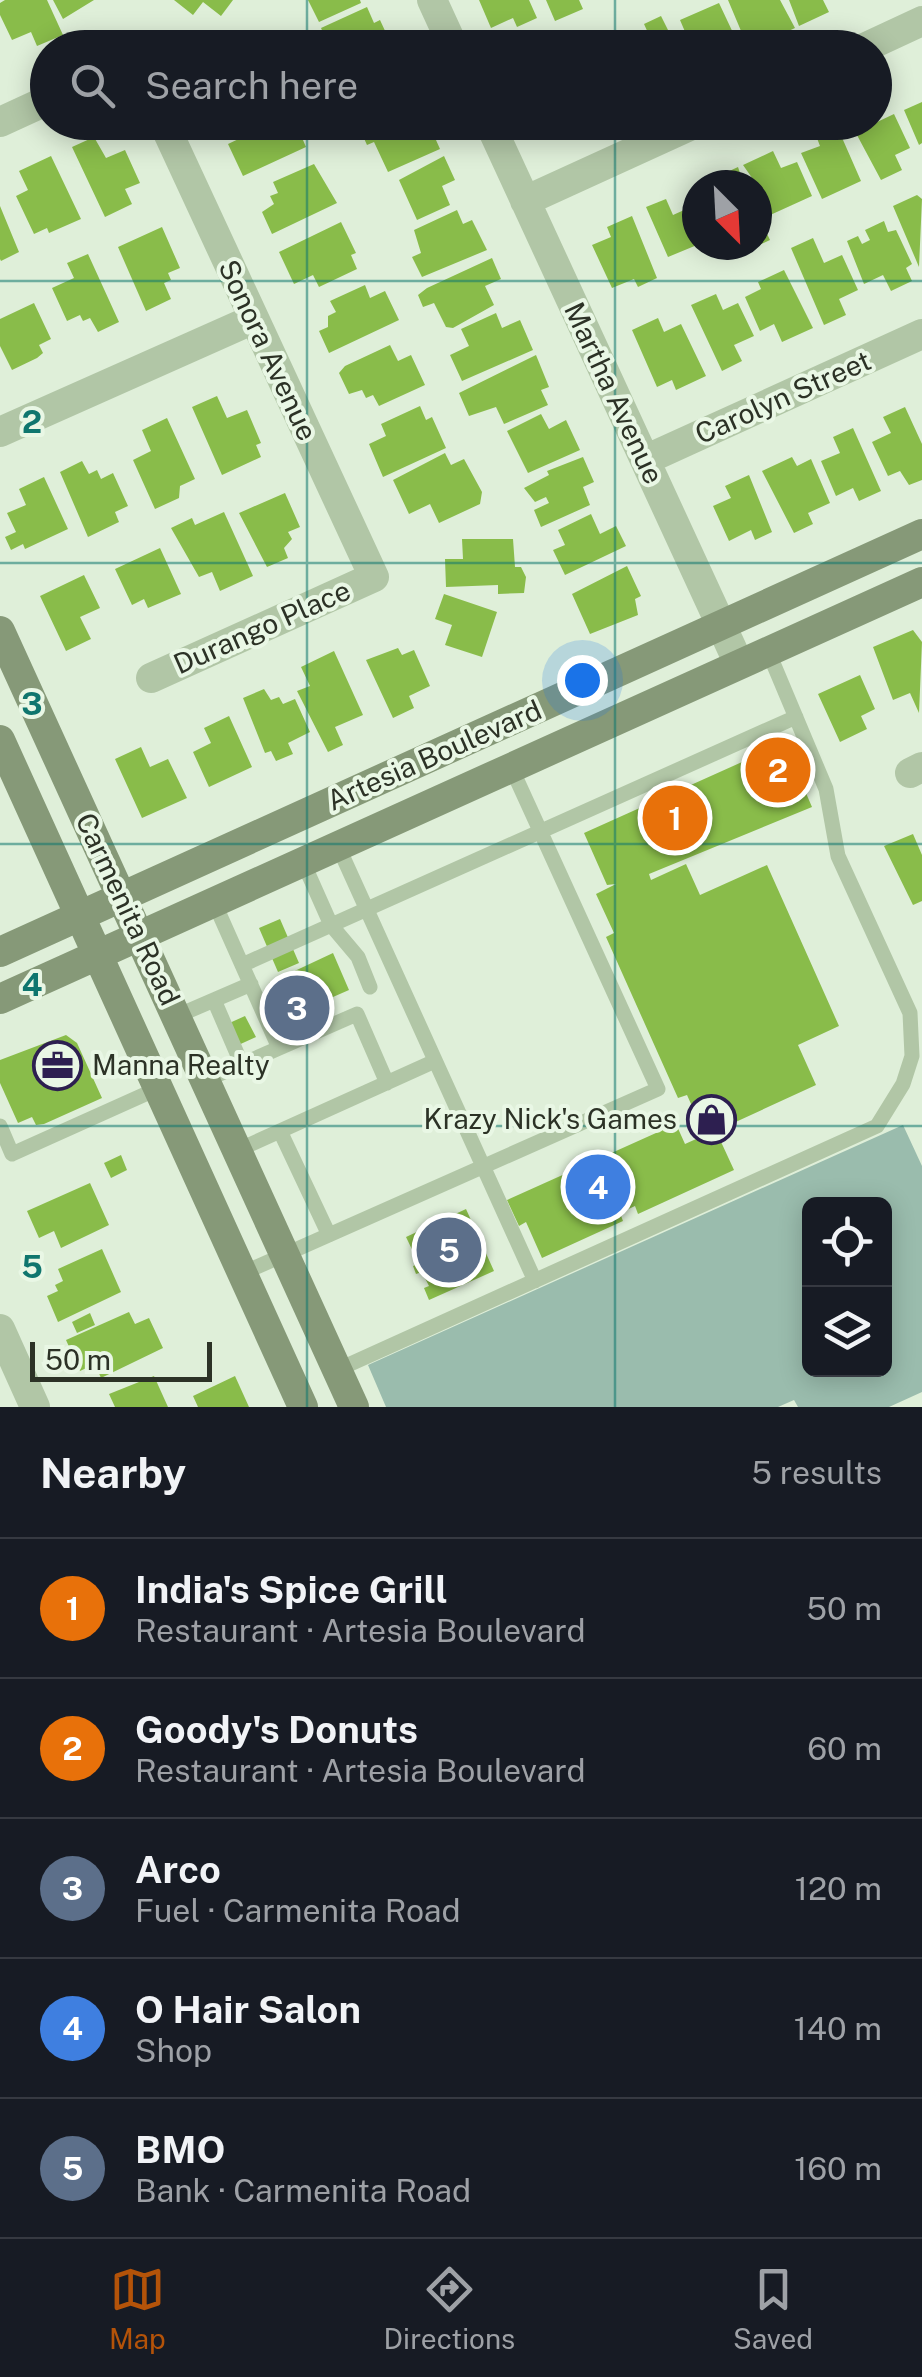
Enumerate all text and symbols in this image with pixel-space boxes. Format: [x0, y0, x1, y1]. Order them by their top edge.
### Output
search box [30, 30, 892, 140]
icon: search [65, 58, 120, 113]
text: Search here [145, 63, 358, 108]
north arrow [682, 170, 772, 260]
street label: Sonora Avenue [212, 254, 325, 445]
street label: Martha Avenue [558, 297, 671, 489]
street label: Carolyn Street [690, 343, 876, 450]
text: 2 [22, 403, 42, 440]
street label: Durango Place [168, 573, 355, 680]
your location [557, 655, 608, 706]
text: 3 [21, 685, 43, 722]
street label: Artesia Boulevard [321, 692, 546, 817]
pin: 2 [746, 732, 810, 808]
pin: 1 [642, 780, 708, 856]
street label: Carmenita Road [70, 808, 187, 1010]
text: 4 [22, 966, 43, 1003]
pin: 3 [264, 970, 330, 1046]
office icon: Manna Realty [31, 1039, 83, 1091]
place label: Manna Realty [92, 1048, 270, 1081]
shop icon: Krazy Nick's Games [686, 1093, 738, 1145]
place label: Krazy Nick's Games [424, 1102, 677, 1135]
pin: 4 [566, 1150, 630, 1224]
map controls [802, 1197, 892, 1377]
button: locate [802, 1197, 892, 1287]
pin: 5 [416, 1212, 482, 1288]
text: 5 [21, 1248, 43, 1285]
button: layers [802, 1287, 892, 1377]
scale bar [30, 1337, 212, 1382]
text: 50 m [45, 1343, 111, 1376]
text: Nearby [40, 1448, 186, 1497]
text: 5 results [751, 1454, 882, 1491]
text: India's Spice Grill [135, 1567, 448, 1612]
text: 1 [66, 1590, 79, 1627]
text: 50 m [806, 1590, 882, 1627]
text: Restaurant · Artesia Boulevard [135, 1612, 586, 1649]
text: Goody's Donuts [135, 1707, 418, 1752]
text: 2 [62, 1730, 83, 1767]
text: 60 m [807, 1730, 882, 1767]
text: Restaurant · Artesia Boulevard [135, 1752, 586, 1789]
text: Arco [135, 1847, 221, 1892]
text: 3 [62, 1870, 83, 1907]
text: 120 m [795, 1870, 882, 1907]
text: Fuel · Carmenita Road [135, 1892, 461, 1929]
text: O Hair Salon [135, 1987, 361, 2032]
text: 4 [62, 2010, 83, 2047]
text: 140 m [794, 2010, 882, 2047]
text: Shop [135, 2032, 212, 2069]
text: BMO [135, 2127, 225, 2172]
text: 5 [62, 2150, 83, 2187]
text: 160 m [794, 2150, 882, 2187]
text: Bank · Carmenita Road [135, 2172, 471, 2209]
tab: Map [109, 2262, 166, 2355]
tab: Directions [384, 2262, 515, 2355]
tab: Saved [733, 2262, 813, 2355]

